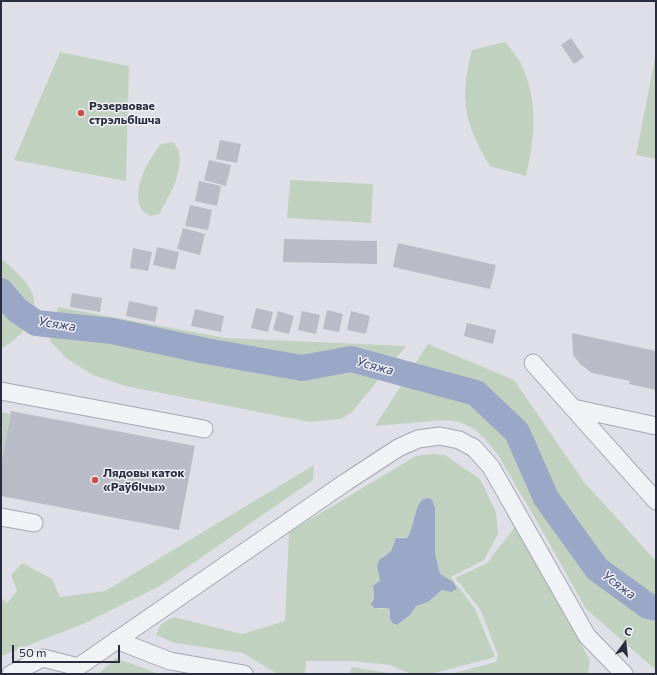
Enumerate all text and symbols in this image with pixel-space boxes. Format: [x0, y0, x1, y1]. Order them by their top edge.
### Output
place label: Рэзервовае стрэльбішча [89, 99, 161, 127]
marker: Рэзервовае стрэльбішча [76, 108, 86, 118]
water label: Усяжа [37, 313, 77, 335]
water label: Усяжа [355, 354, 395, 378]
place label: Лядовы каток «Раўбічы» [103, 466, 184, 494]
marker: Лядовы каток «Раўбічы» [90, 475, 100, 485]
water label: Усяжа [599, 567, 639, 603]
north arrow [605, 623, 645, 663]
text: С [623, 624, 634, 638]
scale bar [14, 637, 122, 663]
text: 50 m [19, 645, 47, 659]

